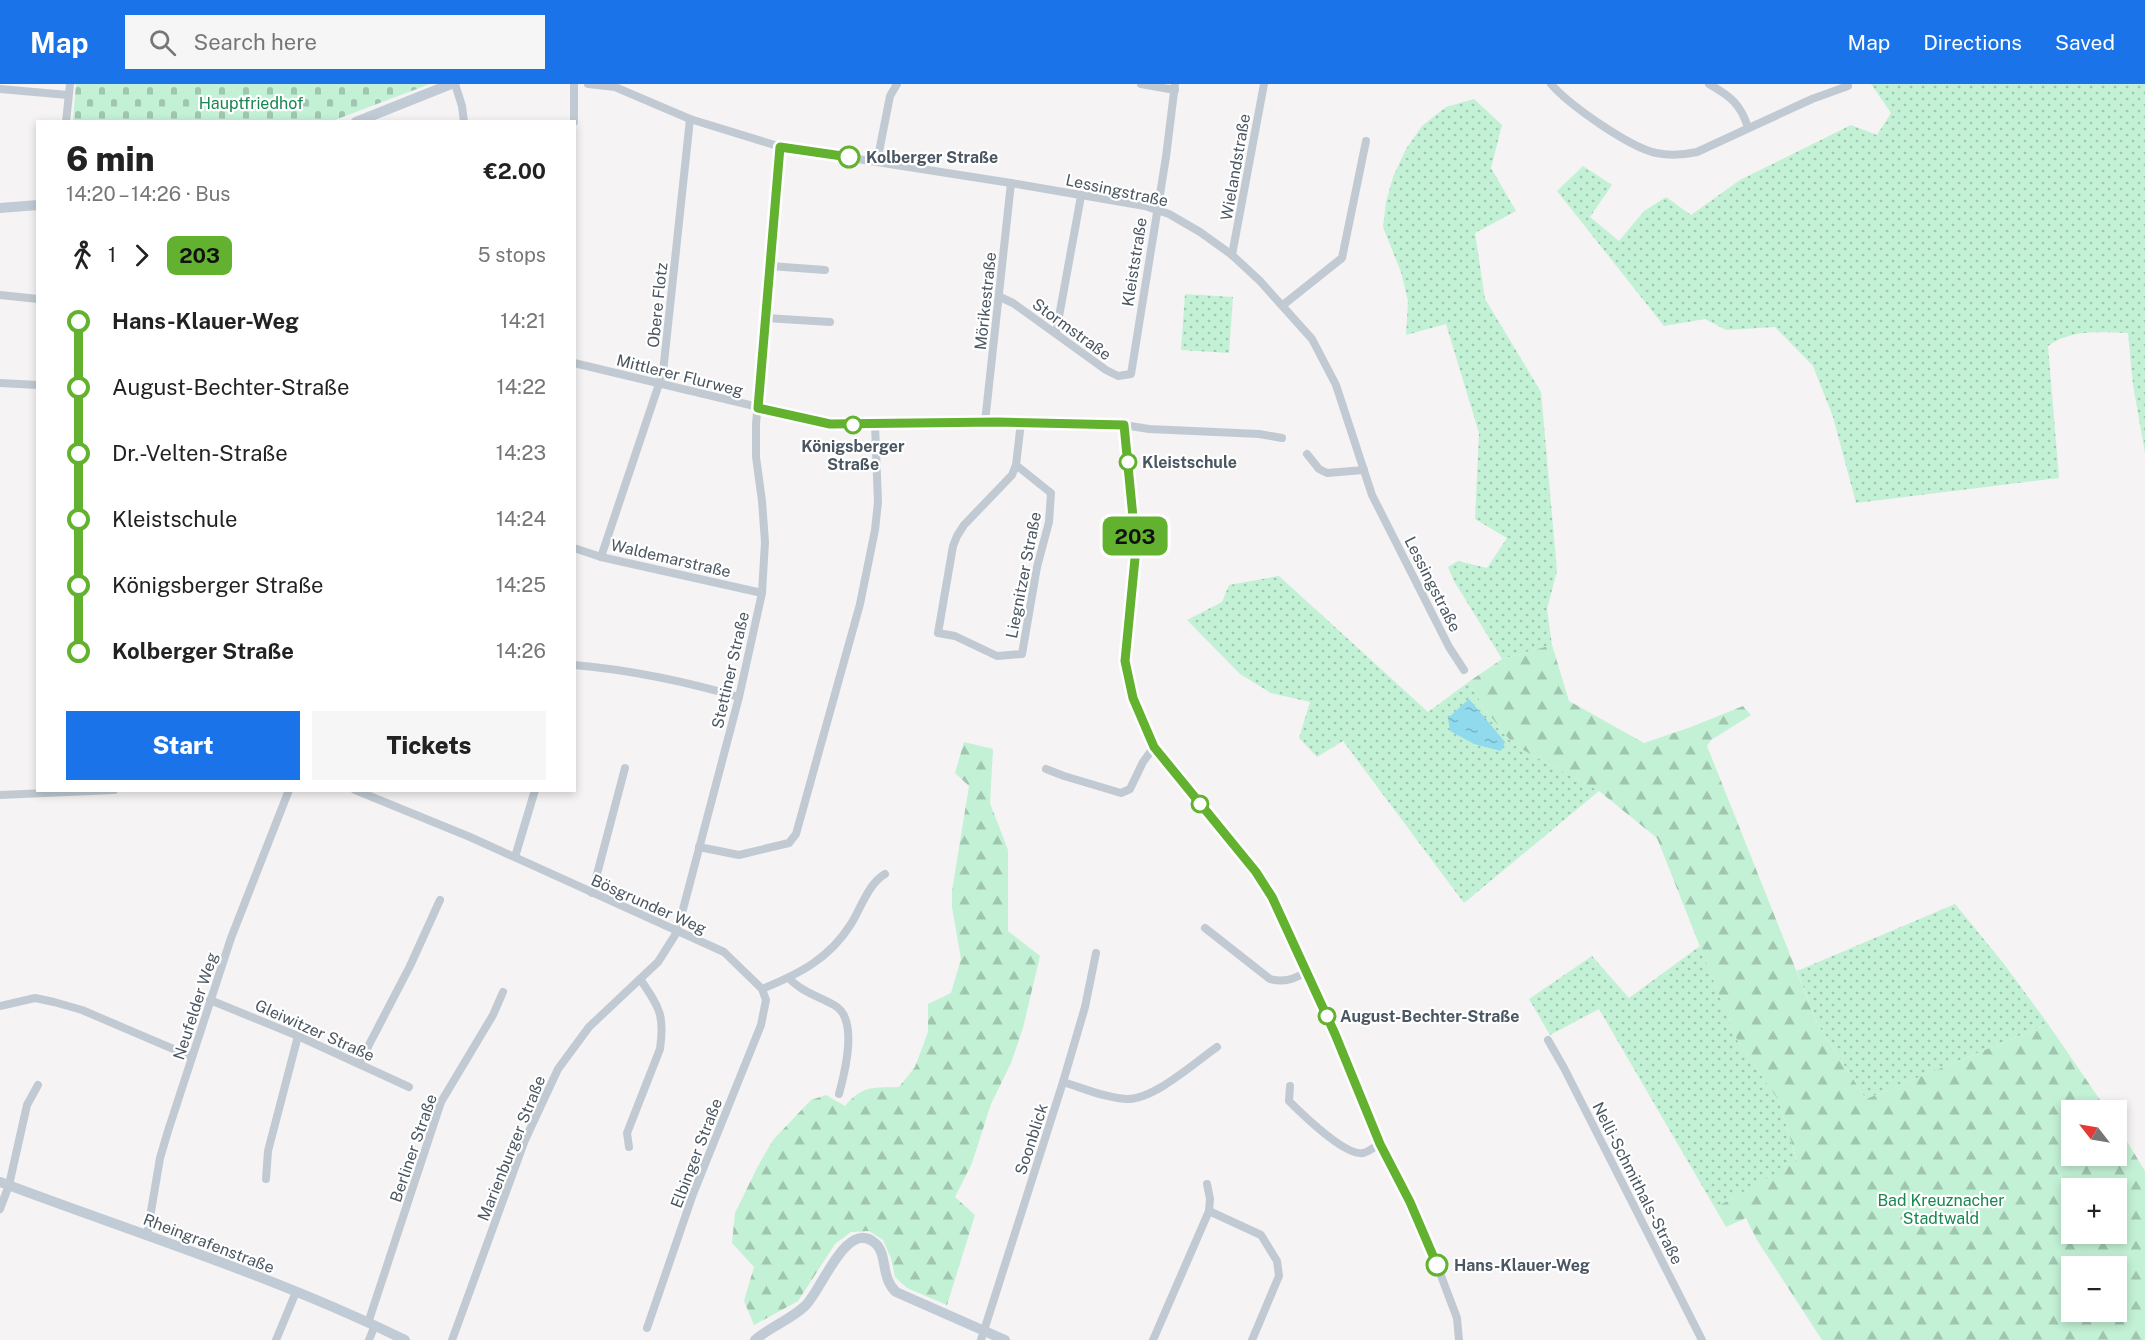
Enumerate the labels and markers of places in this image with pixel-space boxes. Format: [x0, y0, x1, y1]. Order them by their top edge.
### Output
marker: Kolberger Straße [838, 146, 860, 168]
place label: Kolberger Straße [866, 148, 998, 167]
marker: Königsberger Straße [844, 416, 862, 434]
place label: Königsberger Straße [801, 437, 905, 474]
marker: Kleistschule [1119, 453, 1137, 471]
place label: Kleistschule [1142, 453, 1237, 472]
unlabelled marker [1191, 795, 1209, 813]
marker: August-Bechter-Straße [1318, 1007, 1336, 1025]
place label: August-Bechter-Straße [1340, 1007, 1520, 1026]
marker: Hans-Klauer-Weg [1426, 1254, 1448, 1276]
place label: Hans-Klauer-Weg [1454, 1256, 1590, 1275]

